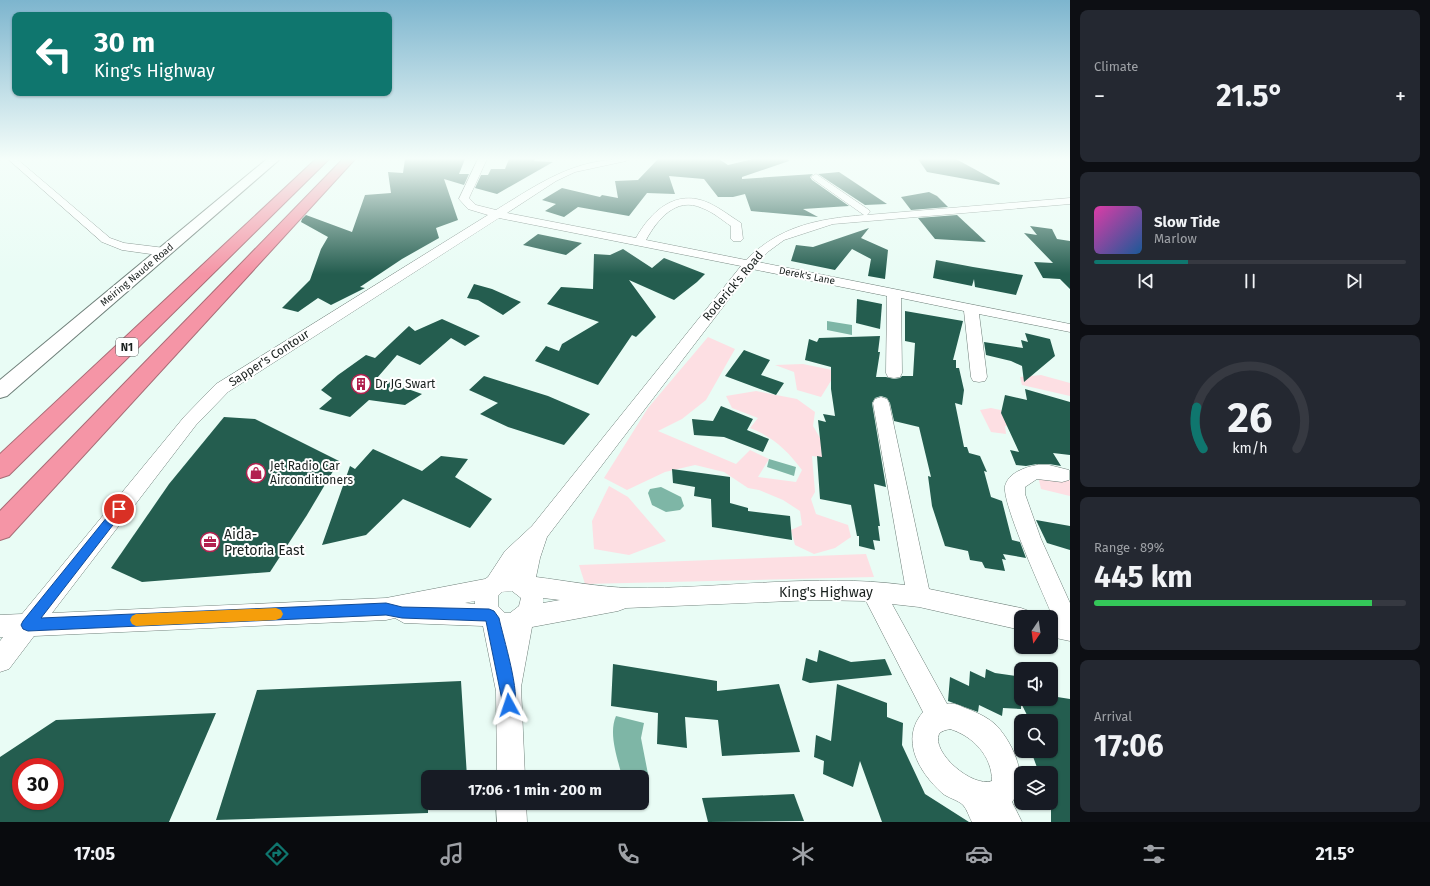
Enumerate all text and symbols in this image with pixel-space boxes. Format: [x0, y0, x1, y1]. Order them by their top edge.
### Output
text: 30 m [94, 26, 155, 59]
icon: left [28, 28, 80, 80]
text: Climate [1094, 59, 1138, 74]
text: King's Highway [94, 60, 215, 82]
text: 21.5° [1216, 78, 1284, 114]
text: − [1094, 83, 1105, 110]
text: + [1395, 83, 1406, 110]
text: Slow Tide [1154, 213, 1220, 231]
text: Marlow [1154, 231, 1197, 246]
street label: Meiring Naude Road [98, 241, 176, 309]
street label: Roderick's Road [700, 248, 766, 324]
street label: Derek's Lane [778, 265, 836, 287]
icon: previous [1135, 270, 1157, 292]
icon: pause [1239, 270, 1261, 292]
icon: next [1343, 270, 1365, 292]
street label: Sapper's Contour [226, 327, 312, 389]
road number: N1 [116, 338, 138, 356]
building icon: Dr JG Swart [350, 373, 372, 395]
place label: Dr JG Swart [375, 377, 436, 391]
text: 26 [1228, 393, 1272, 443]
text: km/h [1232, 440, 1268, 457]
place label: Jet Radio Car Airconditioners [270, 459, 353, 487]
shop icon: Jet Radio Car Airconditioners [245, 462, 267, 484]
pin [102, 492, 136, 526]
icon: arrive [108, 498, 130, 520]
place label: Aida- Pretoria East [224, 526, 306, 559]
office icon: Aida- Pretoria East [199, 531, 221, 553]
text: Range · 89% [1094, 540, 1165, 555]
text: 445 km [1094, 559, 1193, 595]
street label: King's Highway [779, 584, 873, 601]
north arrow [1014, 610, 1058, 654]
map controls [1014, 610, 1058, 810]
button: sound [1014, 662, 1058, 706]
position arrow [488, 684, 530, 726]
text: Arrival [1094, 709, 1132, 724]
button: search [1014, 714, 1058, 758]
text: 17:06 [1094, 728, 1164, 764]
speed limit sign: 30 [12, 758, 64, 810]
button: layers [1014, 766, 1058, 810]
text: 17:06 · 1 min · 200 m [468, 781, 602, 799]
icon: directions [263, 840, 291, 868]
icon: music [438, 840, 466, 868]
icon: phone [614, 840, 642, 868]
icon: climate [789, 840, 817, 868]
icon: car [965, 840, 993, 868]
icon: filters [1140, 840, 1168, 868]
text: 17:05 [74, 843, 115, 865]
text: 21.5° [1316, 843, 1356, 865]

